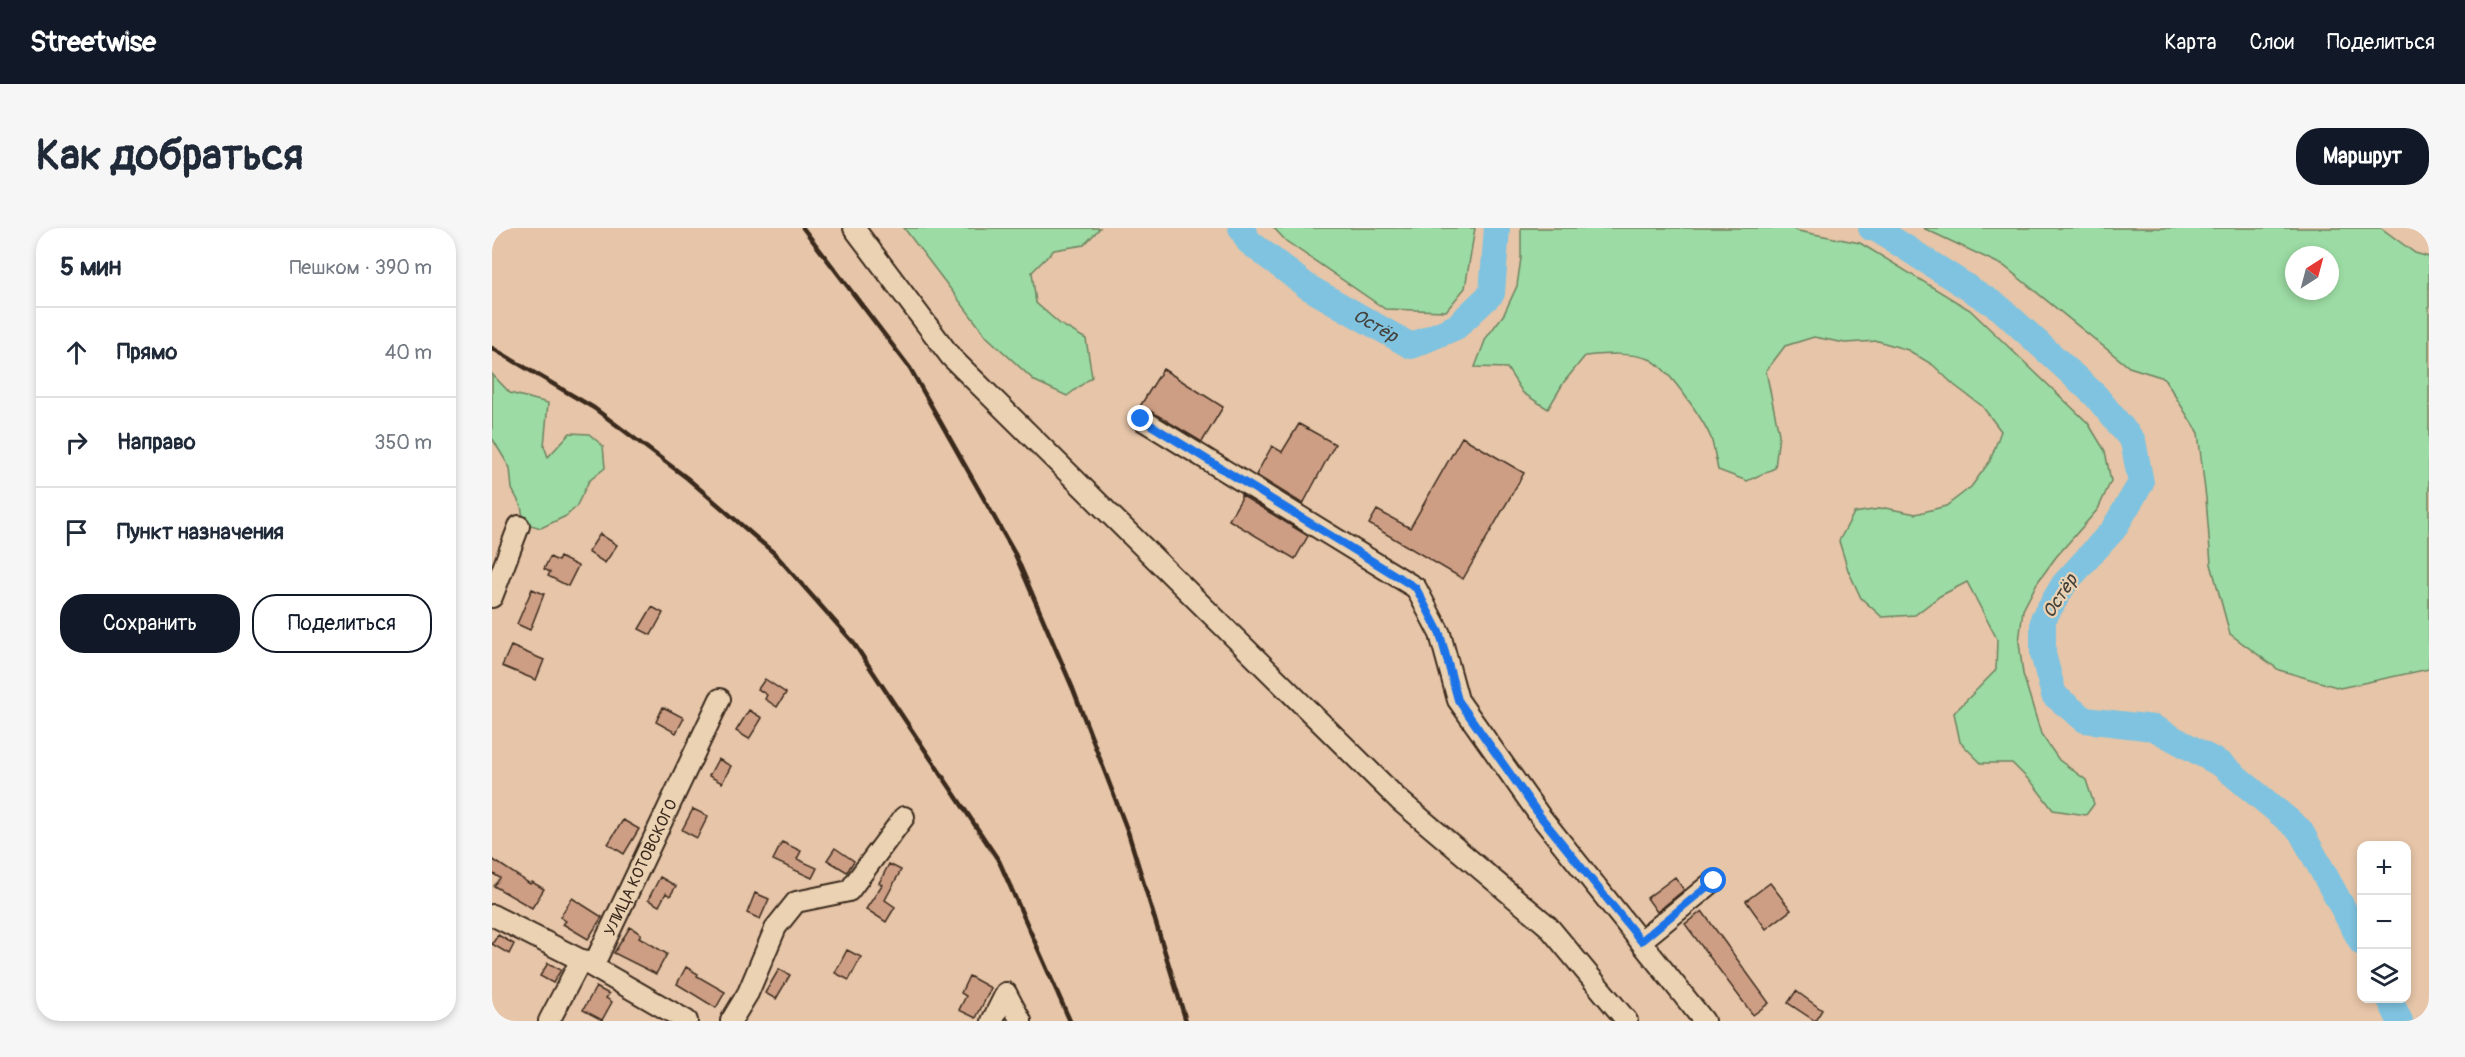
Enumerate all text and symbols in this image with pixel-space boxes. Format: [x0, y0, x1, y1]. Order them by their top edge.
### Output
text: Streetwise [30, 25, 156, 60]
text: Карта [2164, 29, 2216, 56]
text: Слои [2249, 29, 2294, 56]
text: Поделиться [2327, 29, 2435, 56]
button: Маршрут [2296, 128, 2429, 185]
text: Как добраться [36, 130, 303, 182]
north arrow [2285, 246, 2339, 300]
text: 5 мин [60, 251, 121, 283]
text: Пешком · 390 m [289, 255, 432, 280]
water label: Остёр [1349, 304, 1403, 349]
icon: ahead [60, 336, 93, 369]
text: Прямо [117, 338, 177, 366]
text: 40 m [385, 340, 432, 365]
route end [1127, 405, 1153, 431]
icon: right [60, 426, 93, 459]
text: Направо [117, 428, 196, 456]
text: 350 m [374, 430, 432, 455]
icon: arrive [60, 516, 93, 549]
text: Пункт назначения [117, 518, 284, 546]
water label: Остёр [2038, 569, 2084, 622]
button: Сохранить [60, 594, 240, 653]
button: Поделиться [252, 594, 432, 653]
street label: УЛИЦА КОТОВСКОГО [600, 796, 682, 939]
map controls [2357, 841, 2411, 1003]
button: + [2357, 841, 2411, 895]
route start [1700, 867, 1726, 893]
button: − [2357, 895, 2411, 949]
button: layers [2357, 949, 2411, 1003]

